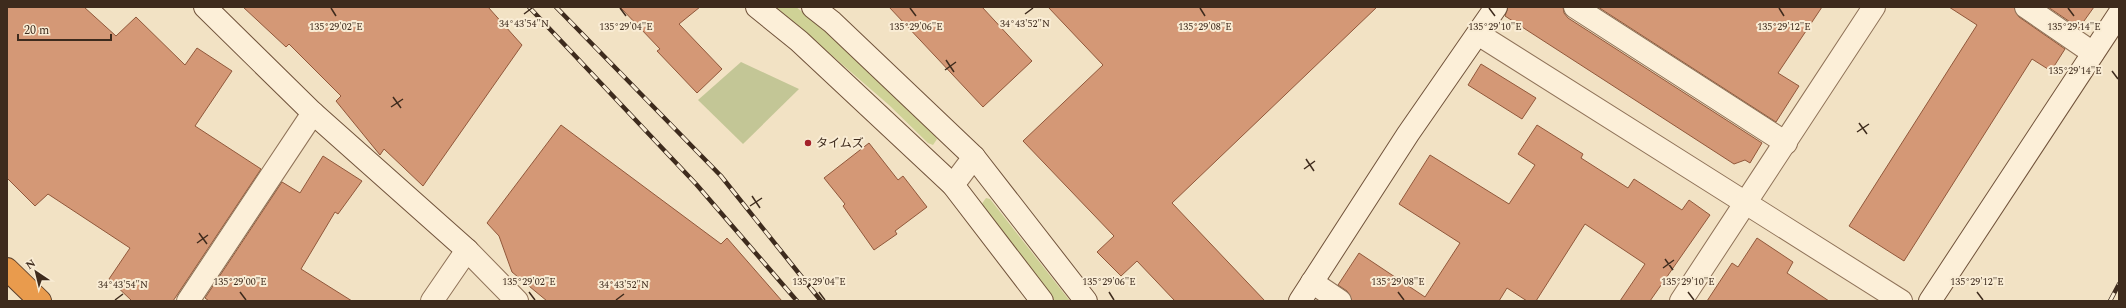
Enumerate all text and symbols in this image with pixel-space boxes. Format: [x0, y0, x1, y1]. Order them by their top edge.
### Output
scale bar [18, 16, 111, 42]
text: 34°43'54"N [499, 16, 549, 32]
text: 34°43'52"N [1000, 16, 1050, 32]
text: 135°29'02"E [309, 19, 363, 35]
text: 135°29'04"E [599, 19, 653, 35]
text: 135°29'06"E [889, 19, 943, 35]
text: 135°29'08"E [1178, 19, 1232, 35]
text: 135°29'10"E [1468, 19, 1522, 35]
text: 135°29'12"E [1757, 19, 1811, 35]
text: 135°29'14"E [2047, 19, 2101, 35]
text: 20 m [24, 21, 49, 40]
text: 135°29'14"E [2048, 63, 2102, 79]
place label: タイムズ [816, 134, 864, 153]
marker: タイムズ [803, 138, 813, 148]
north arrow [16, 252, 56, 292]
text: N [22, 255, 39, 274]
text: 135°29'00"E [213, 274, 267, 290]
text: 135°29'02"E [502, 274, 556, 290]
text: 135°29'04"E [792, 274, 846, 290]
text: 135°29'06"E [1082, 274, 1136, 290]
text: 135°29'08"E [1371, 274, 1425, 290]
text: 135°29'10"E [1661, 274, 1715, 290]
text: 135°29'12"E [1950, 274, 2004, 290]
text: 34°43'54"N [98, 277, 148, 293]
text: 34°43'52"N [599, 277, 649, 293]

